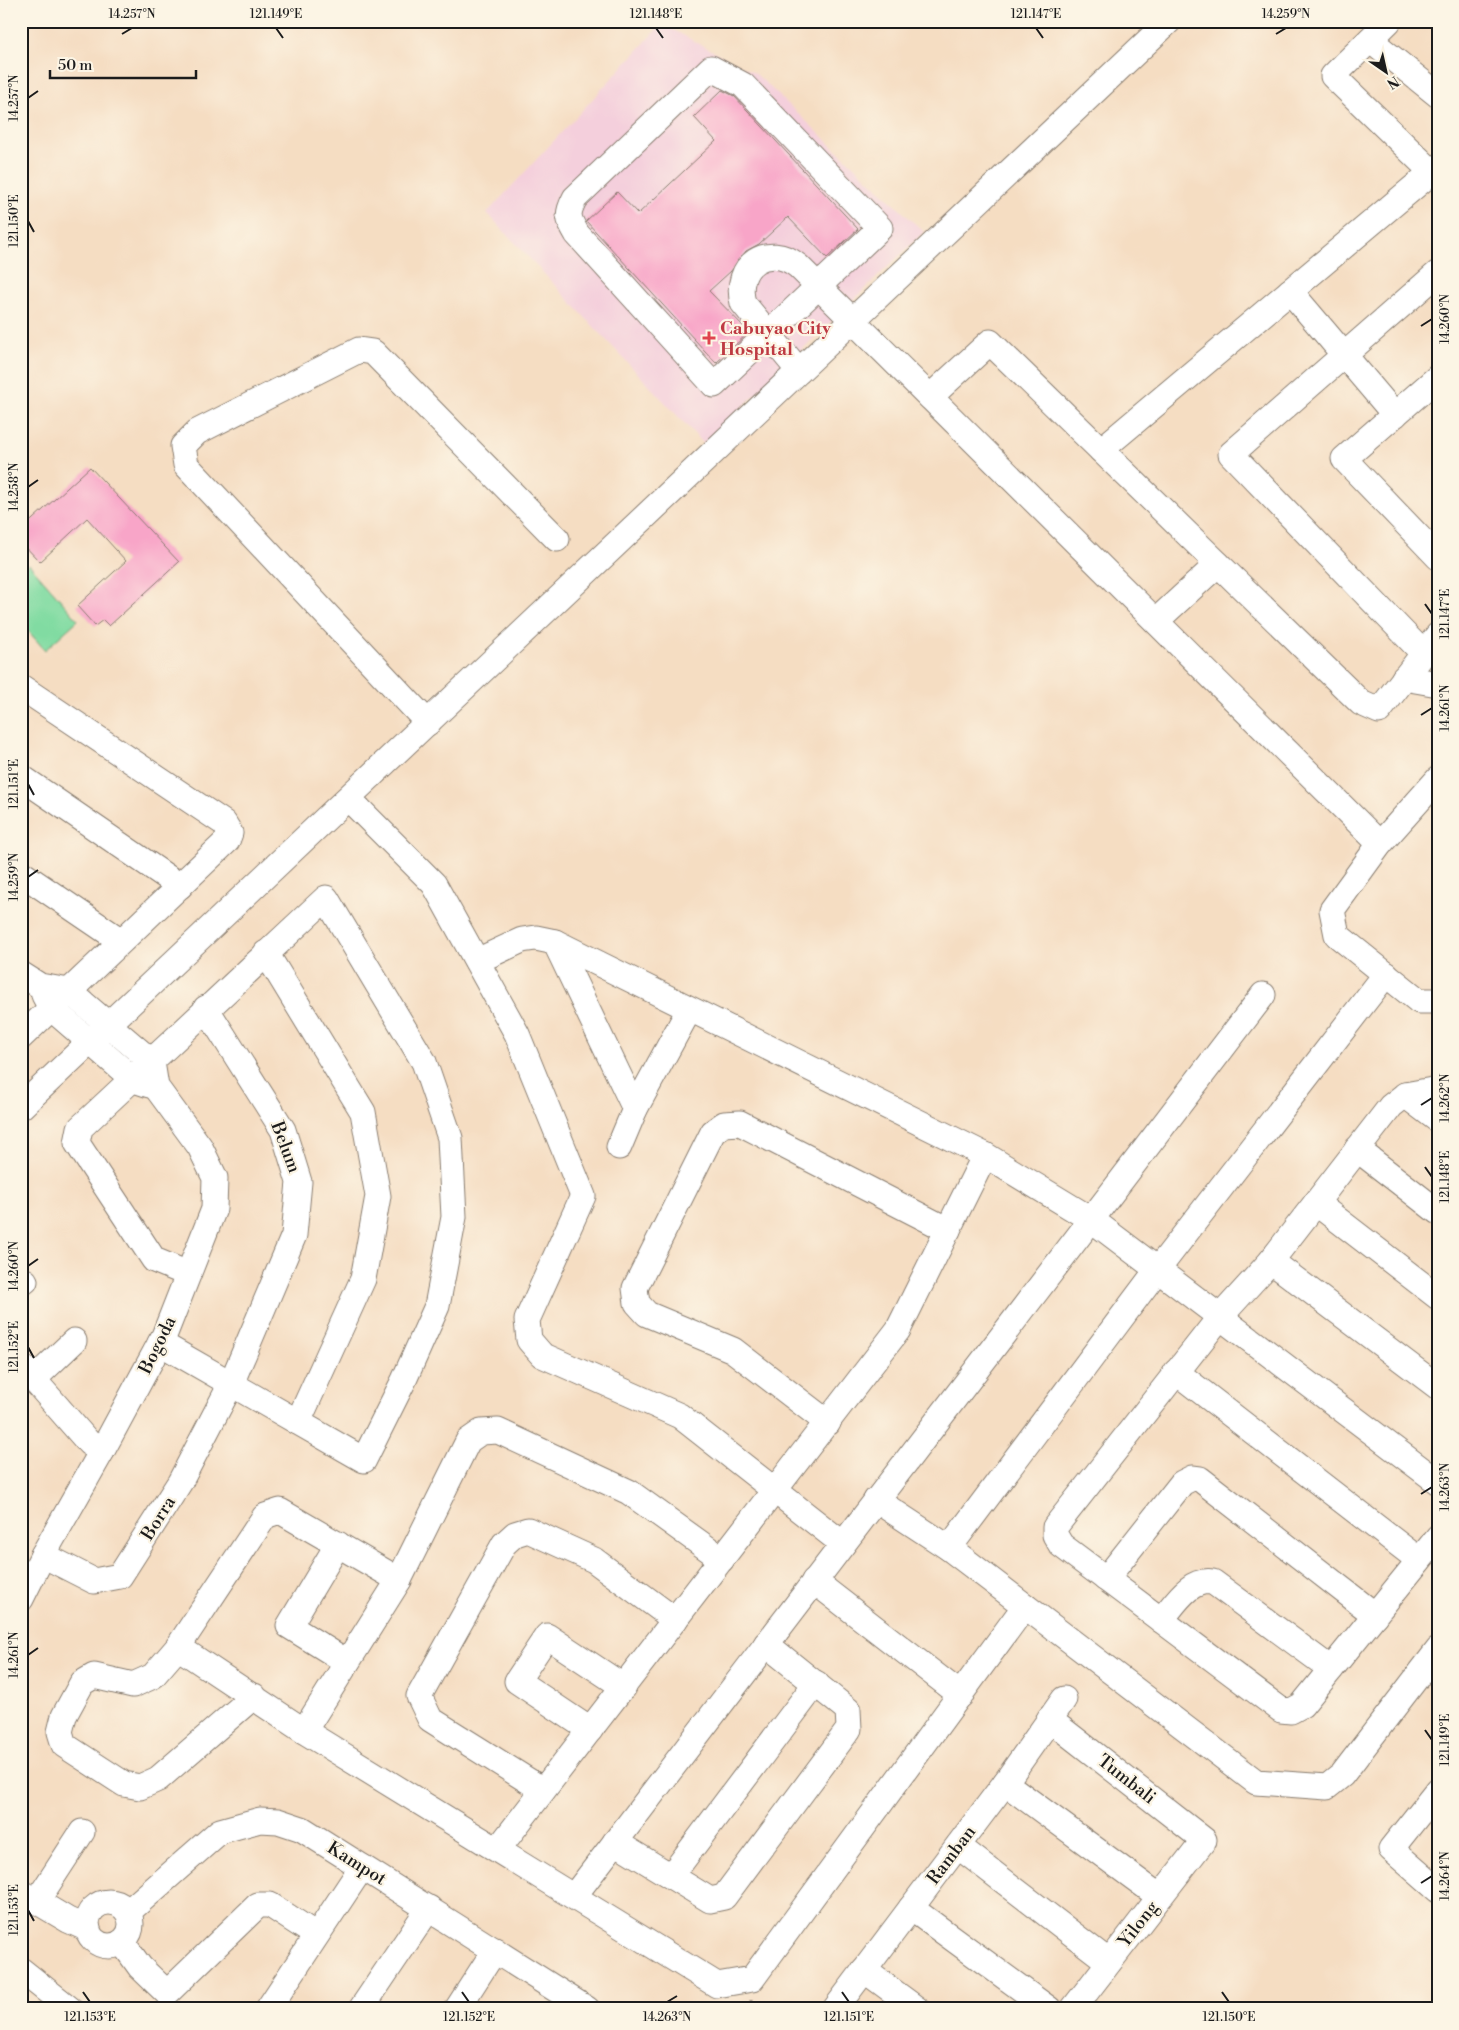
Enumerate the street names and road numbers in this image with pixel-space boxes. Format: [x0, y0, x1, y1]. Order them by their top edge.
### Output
street label: Belum [265, 1117, 306, 1176]
street label: Bogoda [133, 1312, 182, 1379]
street label: Borra [135, 1491, 181, 1545]
street label: Tumbali [1093, 1749, 1161, 1809]
street label: Ramban [922, 1821, 981, 1889]
street label: Kampot [323, 1836, 391, 1891]
street label: Yilong [1113, 1896, 1164, 1953]

